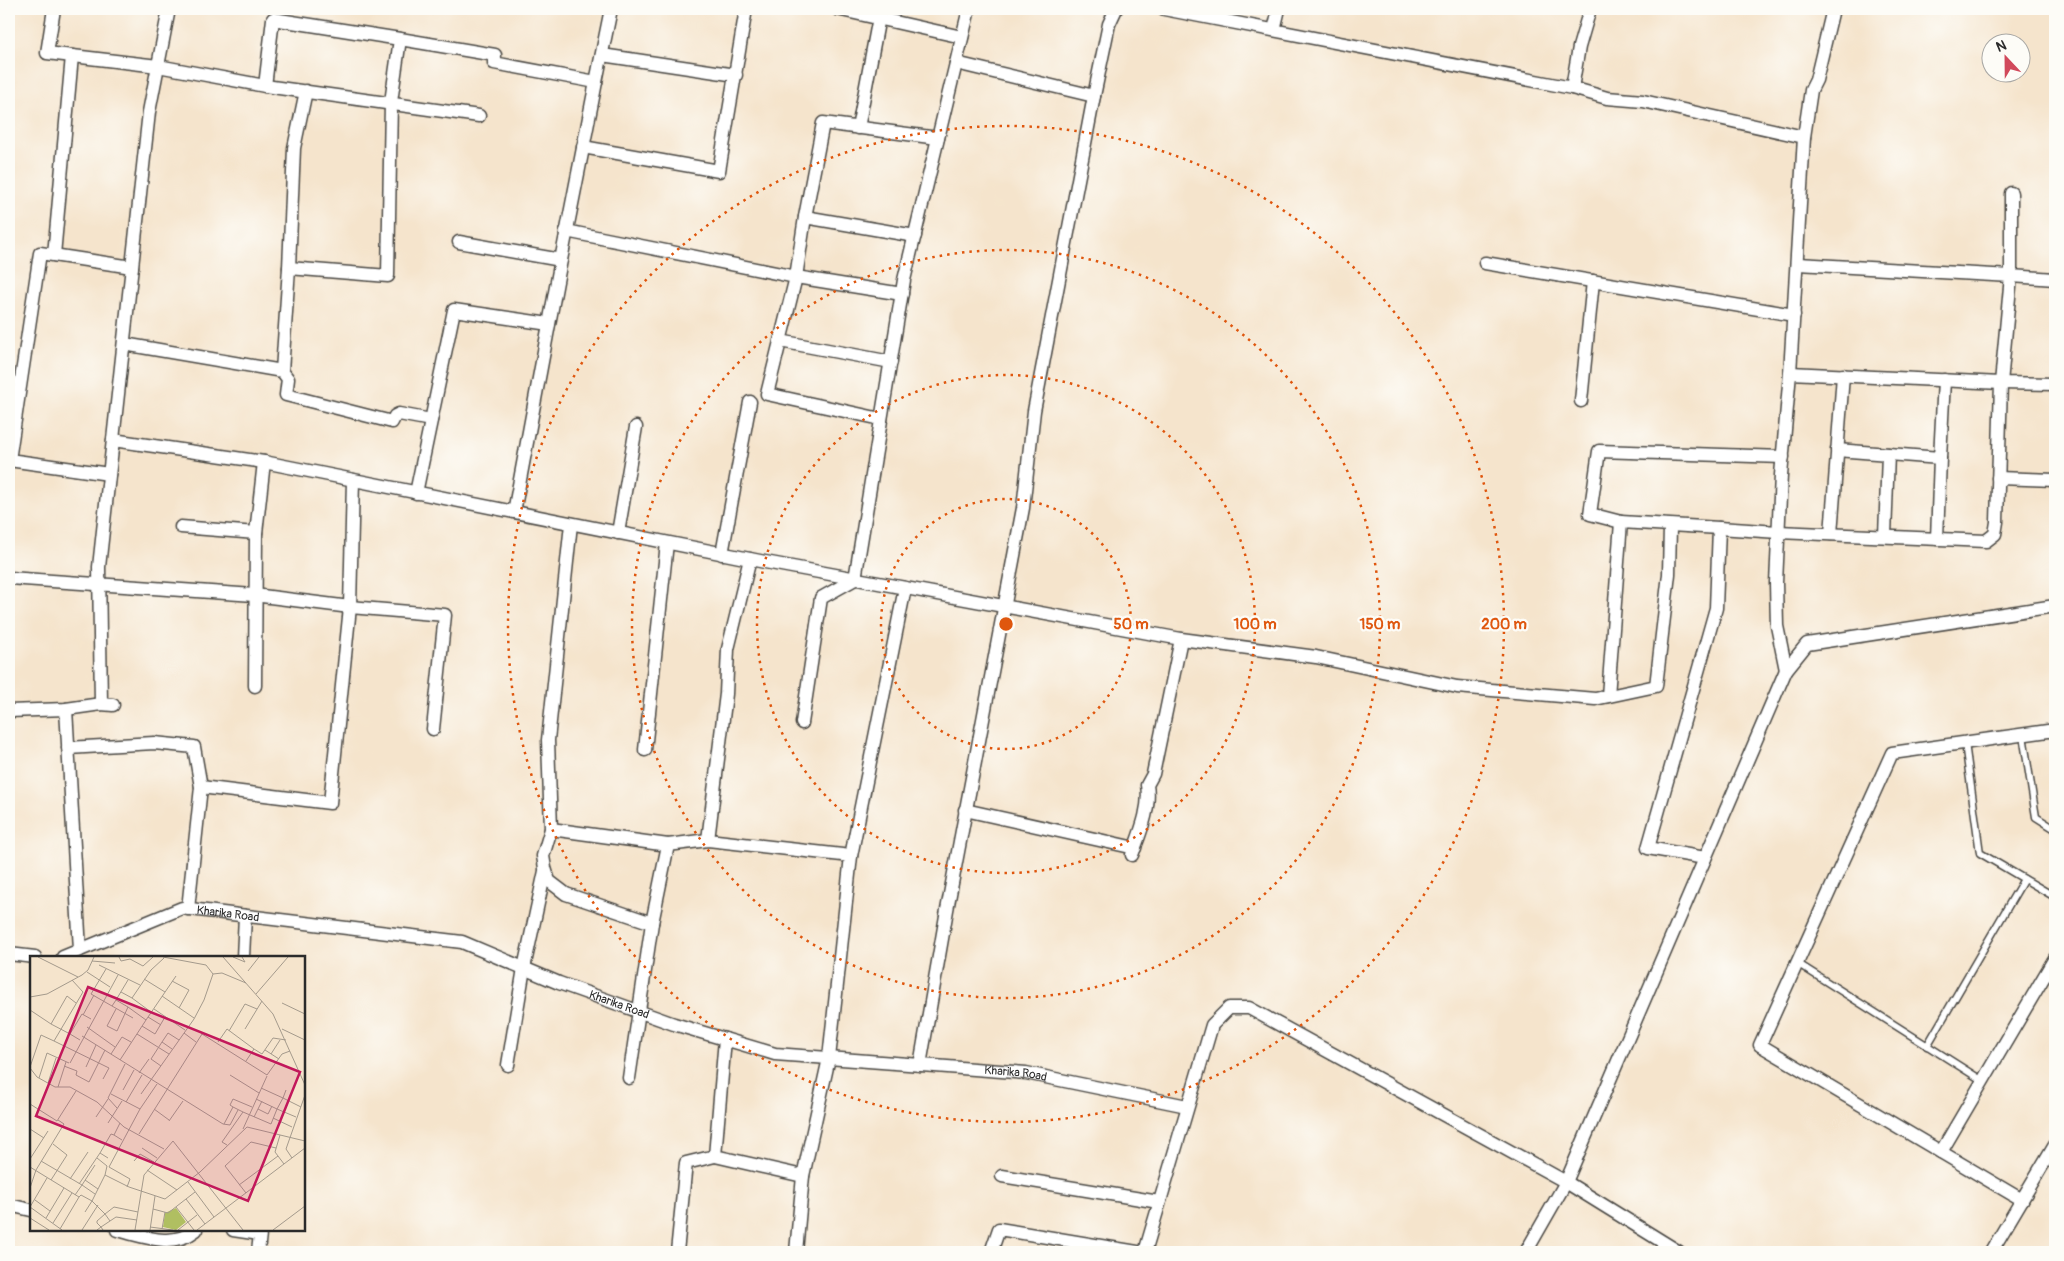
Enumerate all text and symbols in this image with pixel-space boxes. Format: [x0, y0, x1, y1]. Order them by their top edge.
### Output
north arrow [1982, 32, 2032, 82]
text: N [1994, 37, 2009, 56]
centre of rings [997, 615, 1015, 633]
text: 50 m [1114, 615, 1148, 634]
text: 100 m [1234, 615, 1276, 634]
text: 150 m [1360, 615, 1400, 634]
text: 200 m [1481, 615, 1527, 634]
street label: Kharika Road [196, 903, 260, 925]
inset map [30, 956, 305, 1231]
street label: Kharika Road [587, 987, 651, 1023]
street label: Kharika Road [984, 1063, 1048, 1085]

